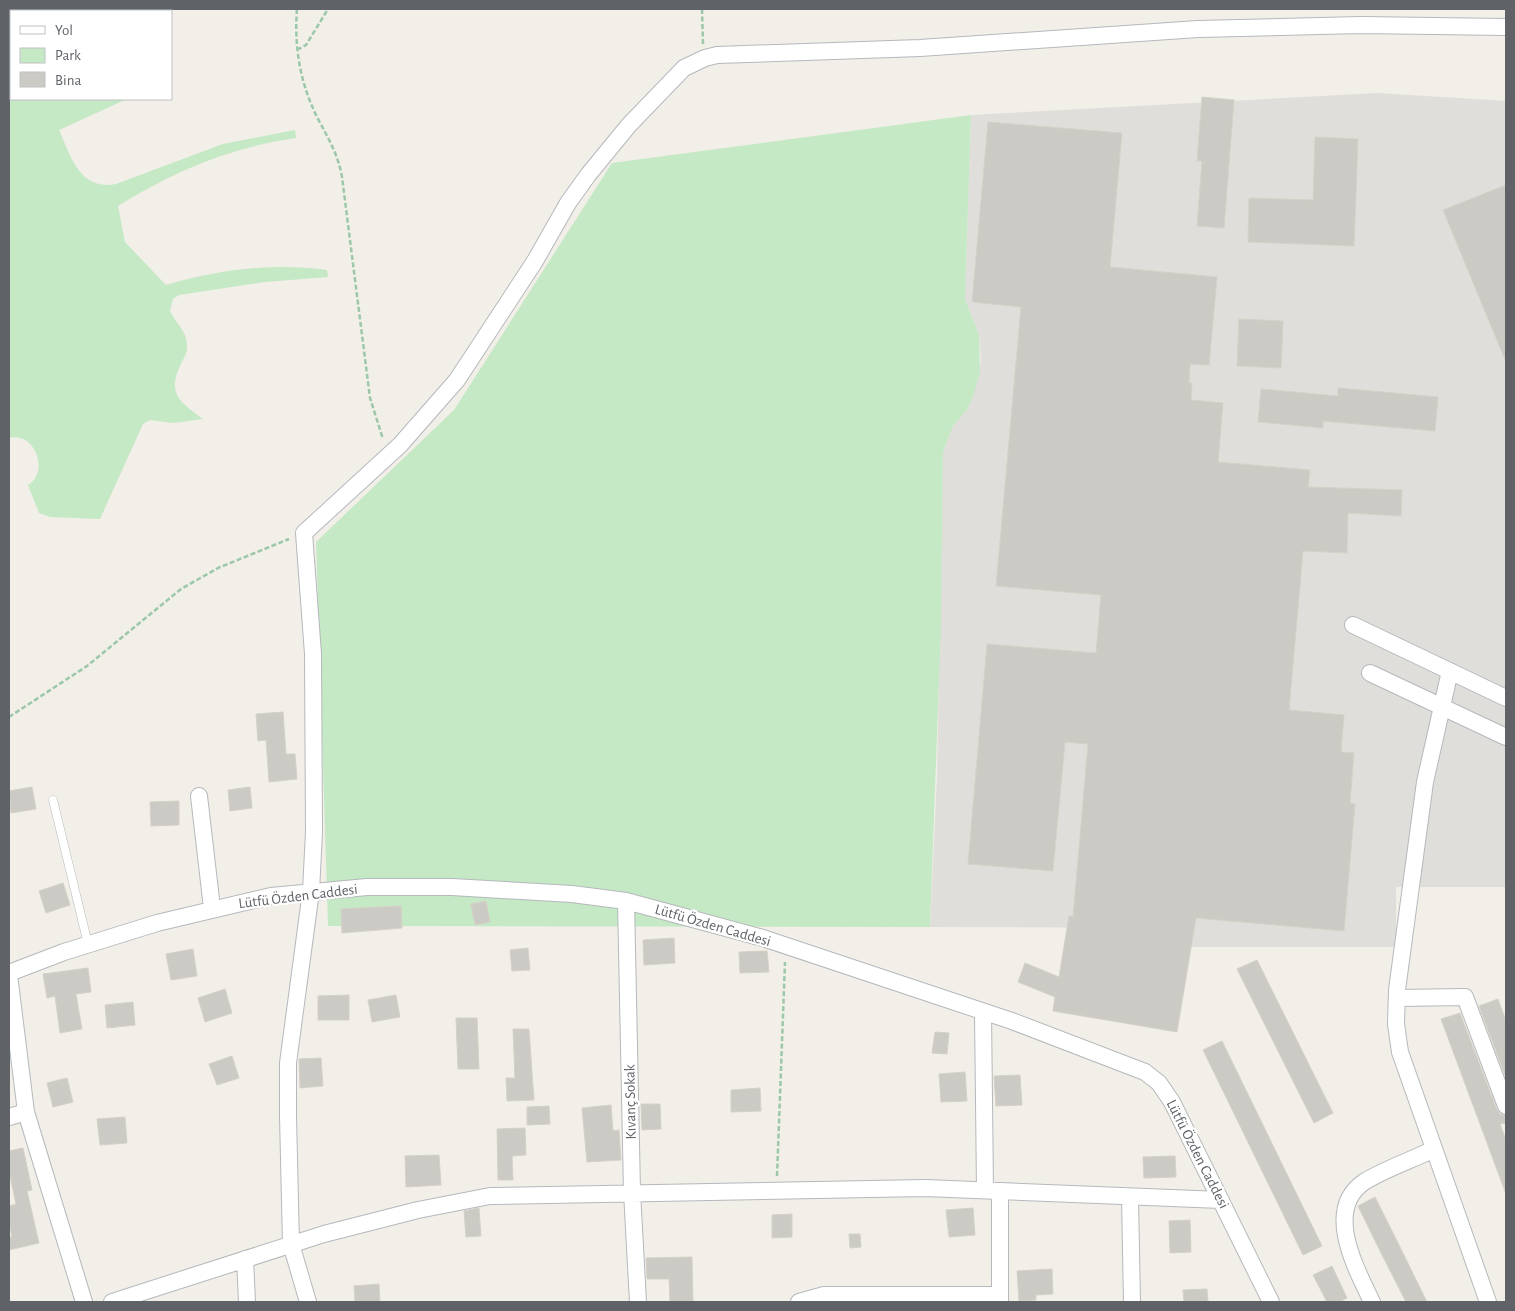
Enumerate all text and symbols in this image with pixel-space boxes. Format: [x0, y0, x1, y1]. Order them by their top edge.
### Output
legend [10, 10, 172, 100]
text: Yol [55, 23, 73, 38]
text: Park [55, 48, 81, 63]
text: Bina [55, 73, 81, 88]
street label: Lütfü Özden Caddesi [237, 880, 359, 911]
street label: Lütfü Özden Caddesi [653, 900, 773, 949]
street label: Kıvanç Sokak [622, 1064, 639, 1140]
street label: Lütfü Özden Caddesi [1164, 1096, 1233, 1211]

